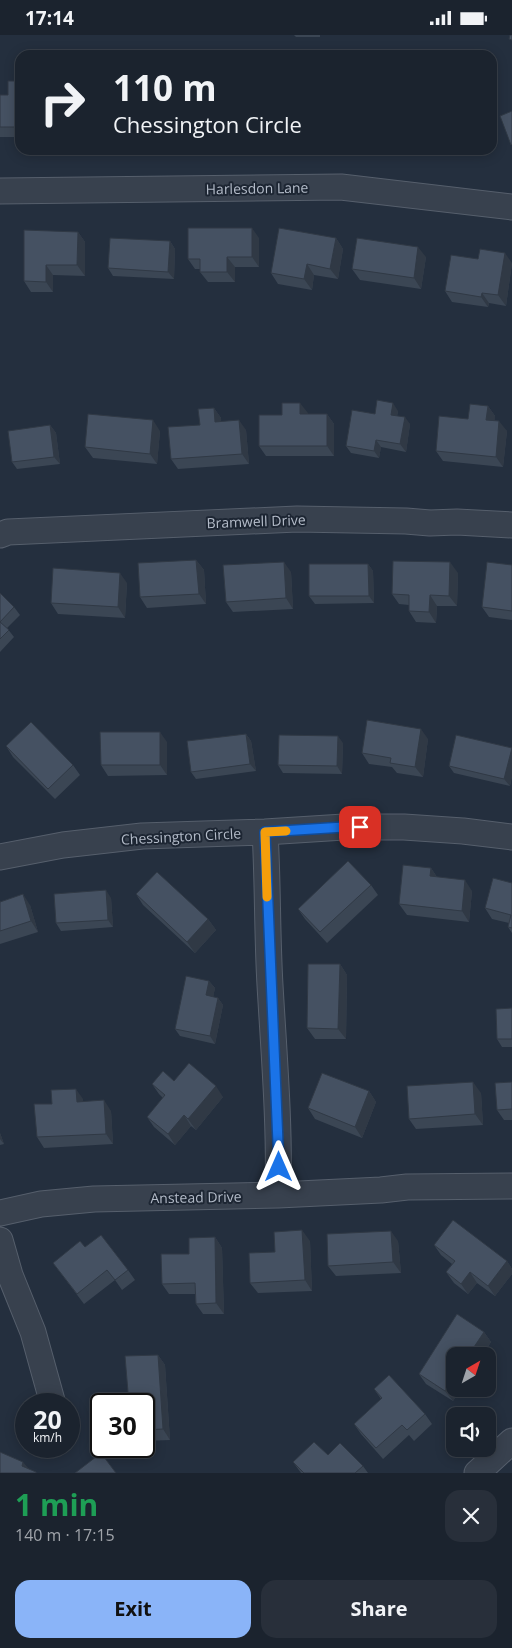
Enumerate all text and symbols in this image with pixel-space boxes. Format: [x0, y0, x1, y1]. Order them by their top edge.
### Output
text: 17:14 [25, 5, 74, 31]
text: 110 m [113, 64, 217, 111]
icon: right [30, 70, 95, 135]
text: Chessington Circle [113, 109, 302, 139]
street label: Harlesdon Lane [206, 178, 309, 198]
street label: Bramwell Drive [206, 510, 306, 532]
pin [339, 806, 381, 848]
icon: arrive [346, 813, 374, 841]
street label: Chessington Circle [121, 823, 242, 849]
position arrow [252, 1140, 304, 1192]
street label: Anstead Drive [150, 1187, 242, 1207]
north arrow [446, 1347, 496, 1397]
map controls [446, 1347, 496, 1457]
speed limit sign: 30 [90, 1393, 155, 1458]
text: 20 [33, 1402, 62, 1436]
button: sound [446, 1407, 496, 1457]
text: km/h [33, 1429, 62, 1446]
text: 1 min [15, 1484, 98, 1525]
button: close [445, 1490, 497, 1542]
text: 140 m · 17:15 [15, 1524, 115, 1546]
button: Exit [15, 1580, 251, 1638]
button: Share [261, 1580, 497, 1638]

